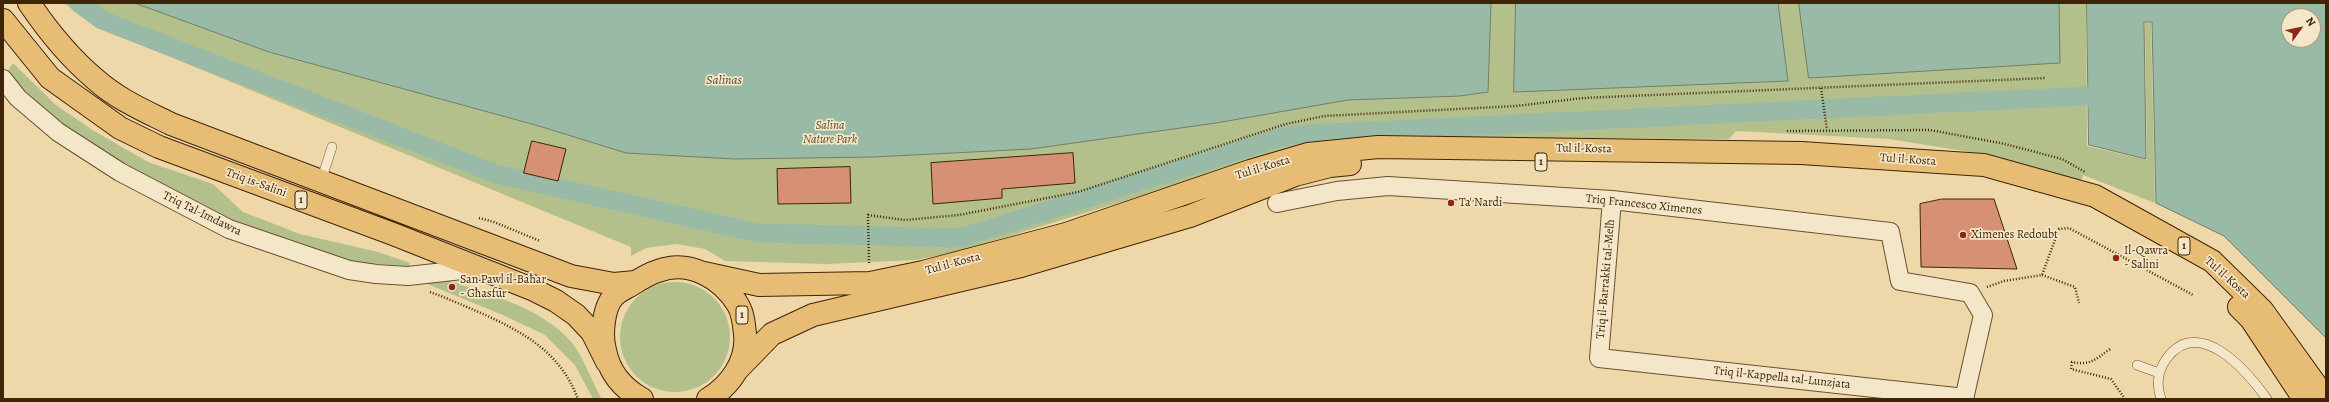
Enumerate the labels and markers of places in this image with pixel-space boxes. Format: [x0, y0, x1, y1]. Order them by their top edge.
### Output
place label: Ta' Nardi [1459, 196, 1502, 210]
marker: Ta' Nardi [1446, 198, 1456, 208]
place label: Ximenes Redoubt [1971, 228, 2058, 242]
marker: Ximenes Redoubt [1958, 230, 1968, 240]
place label: Il-Qawra - Salini [2124, 244, 2168, 272]
marker: Il-Qawra - Salini [2111, 253, 2121, 263]
place label: San Pawl il-Baħar - Għasfur [460, 273, 546, 301]
marker: San Pawl il-Baħar - Għasfur [447, 282, 457, 292]

